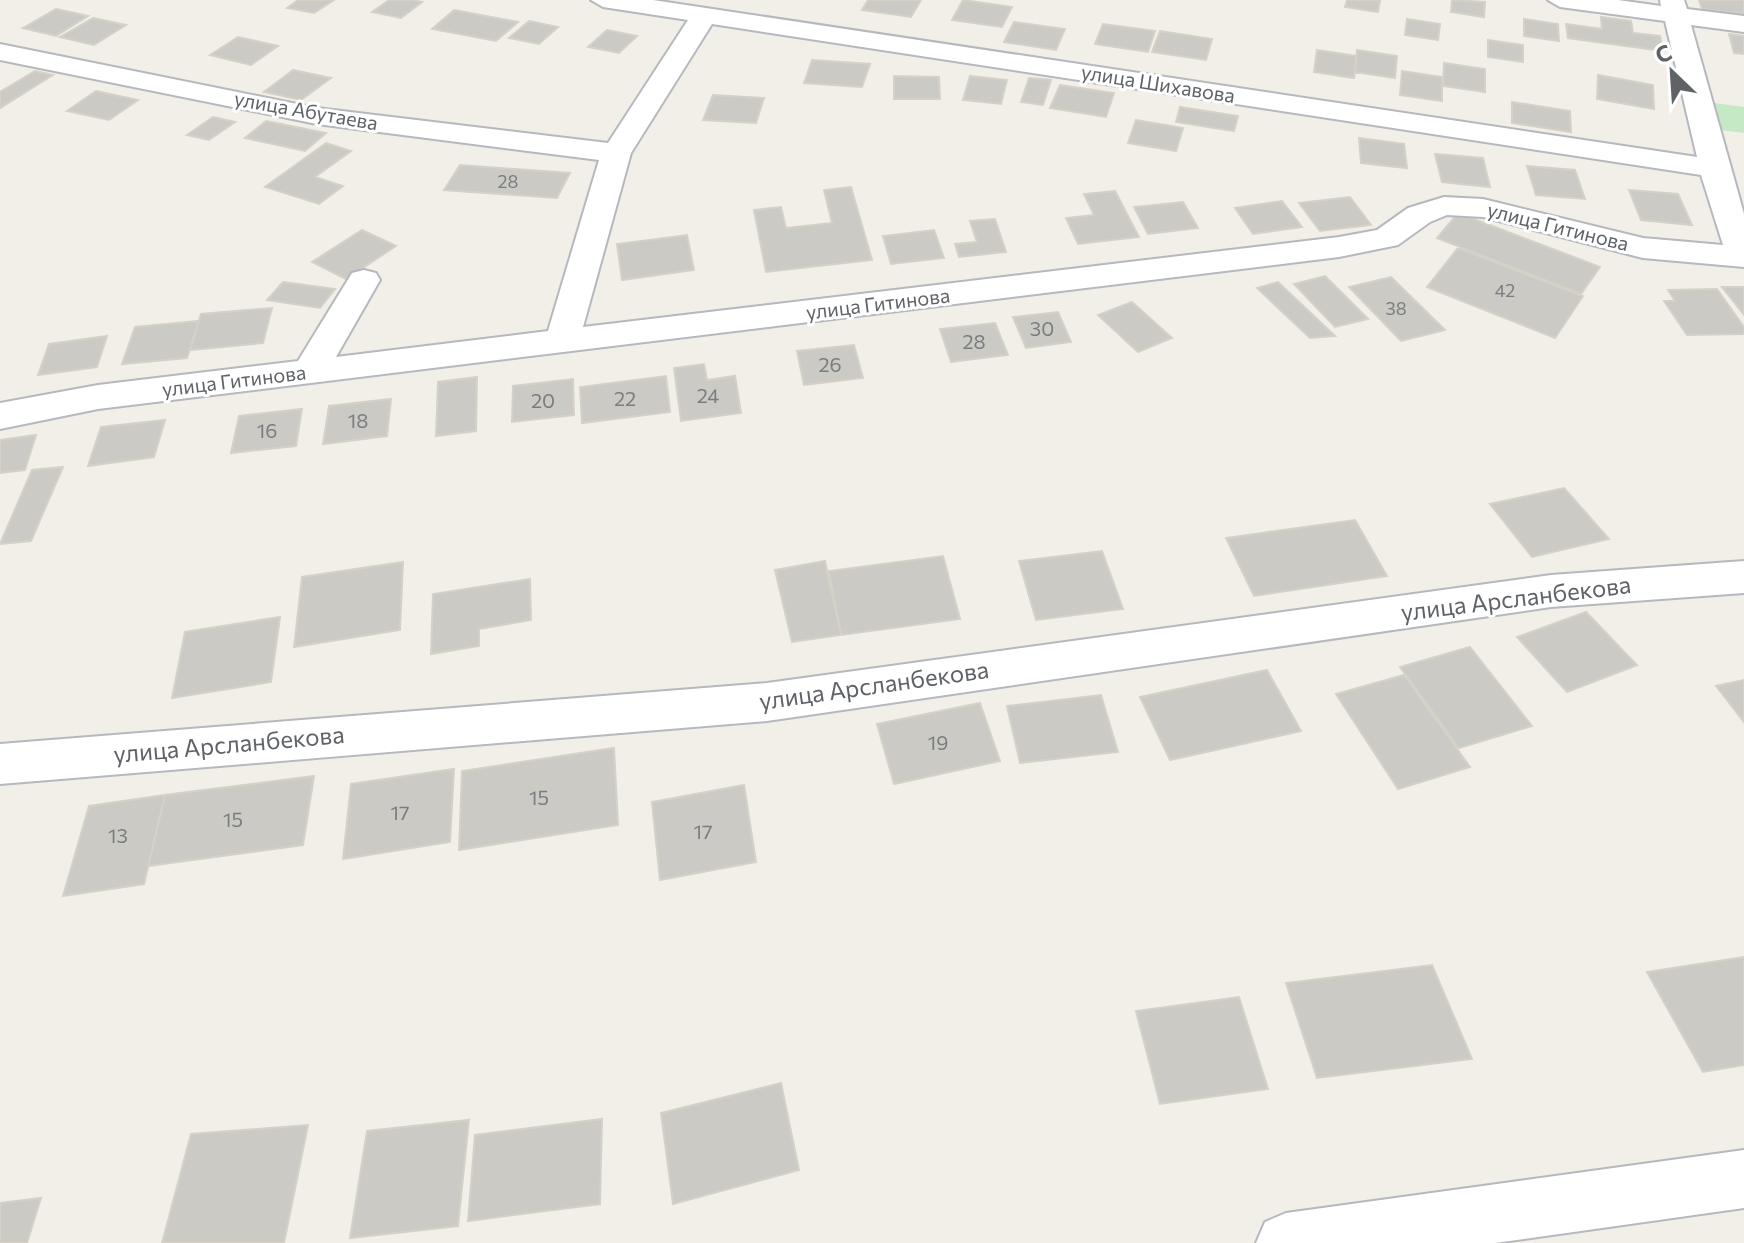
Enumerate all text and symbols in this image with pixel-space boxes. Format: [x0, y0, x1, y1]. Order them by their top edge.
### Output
north arrow [1632, 32, 1712, 112]
text: С [1651, 38, 1676, 69]
street label: улица Шихавова [1080, 59, 1237, 107]
street label: улица Абутаева [233, 86, 380, 134]
house number: 28 [498, 170, 519, 192]
street label: улица Гитинова [1485, 197, 1631, 255]
house number: 42 [1495, 279, 1515, 301]
street label: улица Гитинова [805, 282, 951, 324]
house number: 38 [1385, 297, 1407, 319]
house number: 30 [1030, 316, 1054, 340]
house number: 28 [962, 329, 986, 353]
house number: 26 [818, 352, 842, 376]
street label: улица Гитинова [161, 359, 307, 401]
house number: 24 [697, 383, 719, 407]
house number: 22 [614, 386, 636, 410]
house number: 20 [531, 388, 555, 412]
house number: 18 [348, 408, 368, 432]
house number: 16 [257, 418, 277, 442]
street label: улица Арсланбекова [1399, 569, 1633, 626]
street label: улица Арсланбекова [757, 654, 991, 715]
street label: улица Арсланбекова [112, 719, 346, 768]
house number: 19 [928, 730, 948, 754]
house number: 15 [529, 785, 549, 809]
house number: 17 [390, 800, 410, 824]
house number: 15 [223, 807, 243, 831]
house number: 17 [693, 819, 713, 843]
house number: 13 [108, 823, 128, 847]

